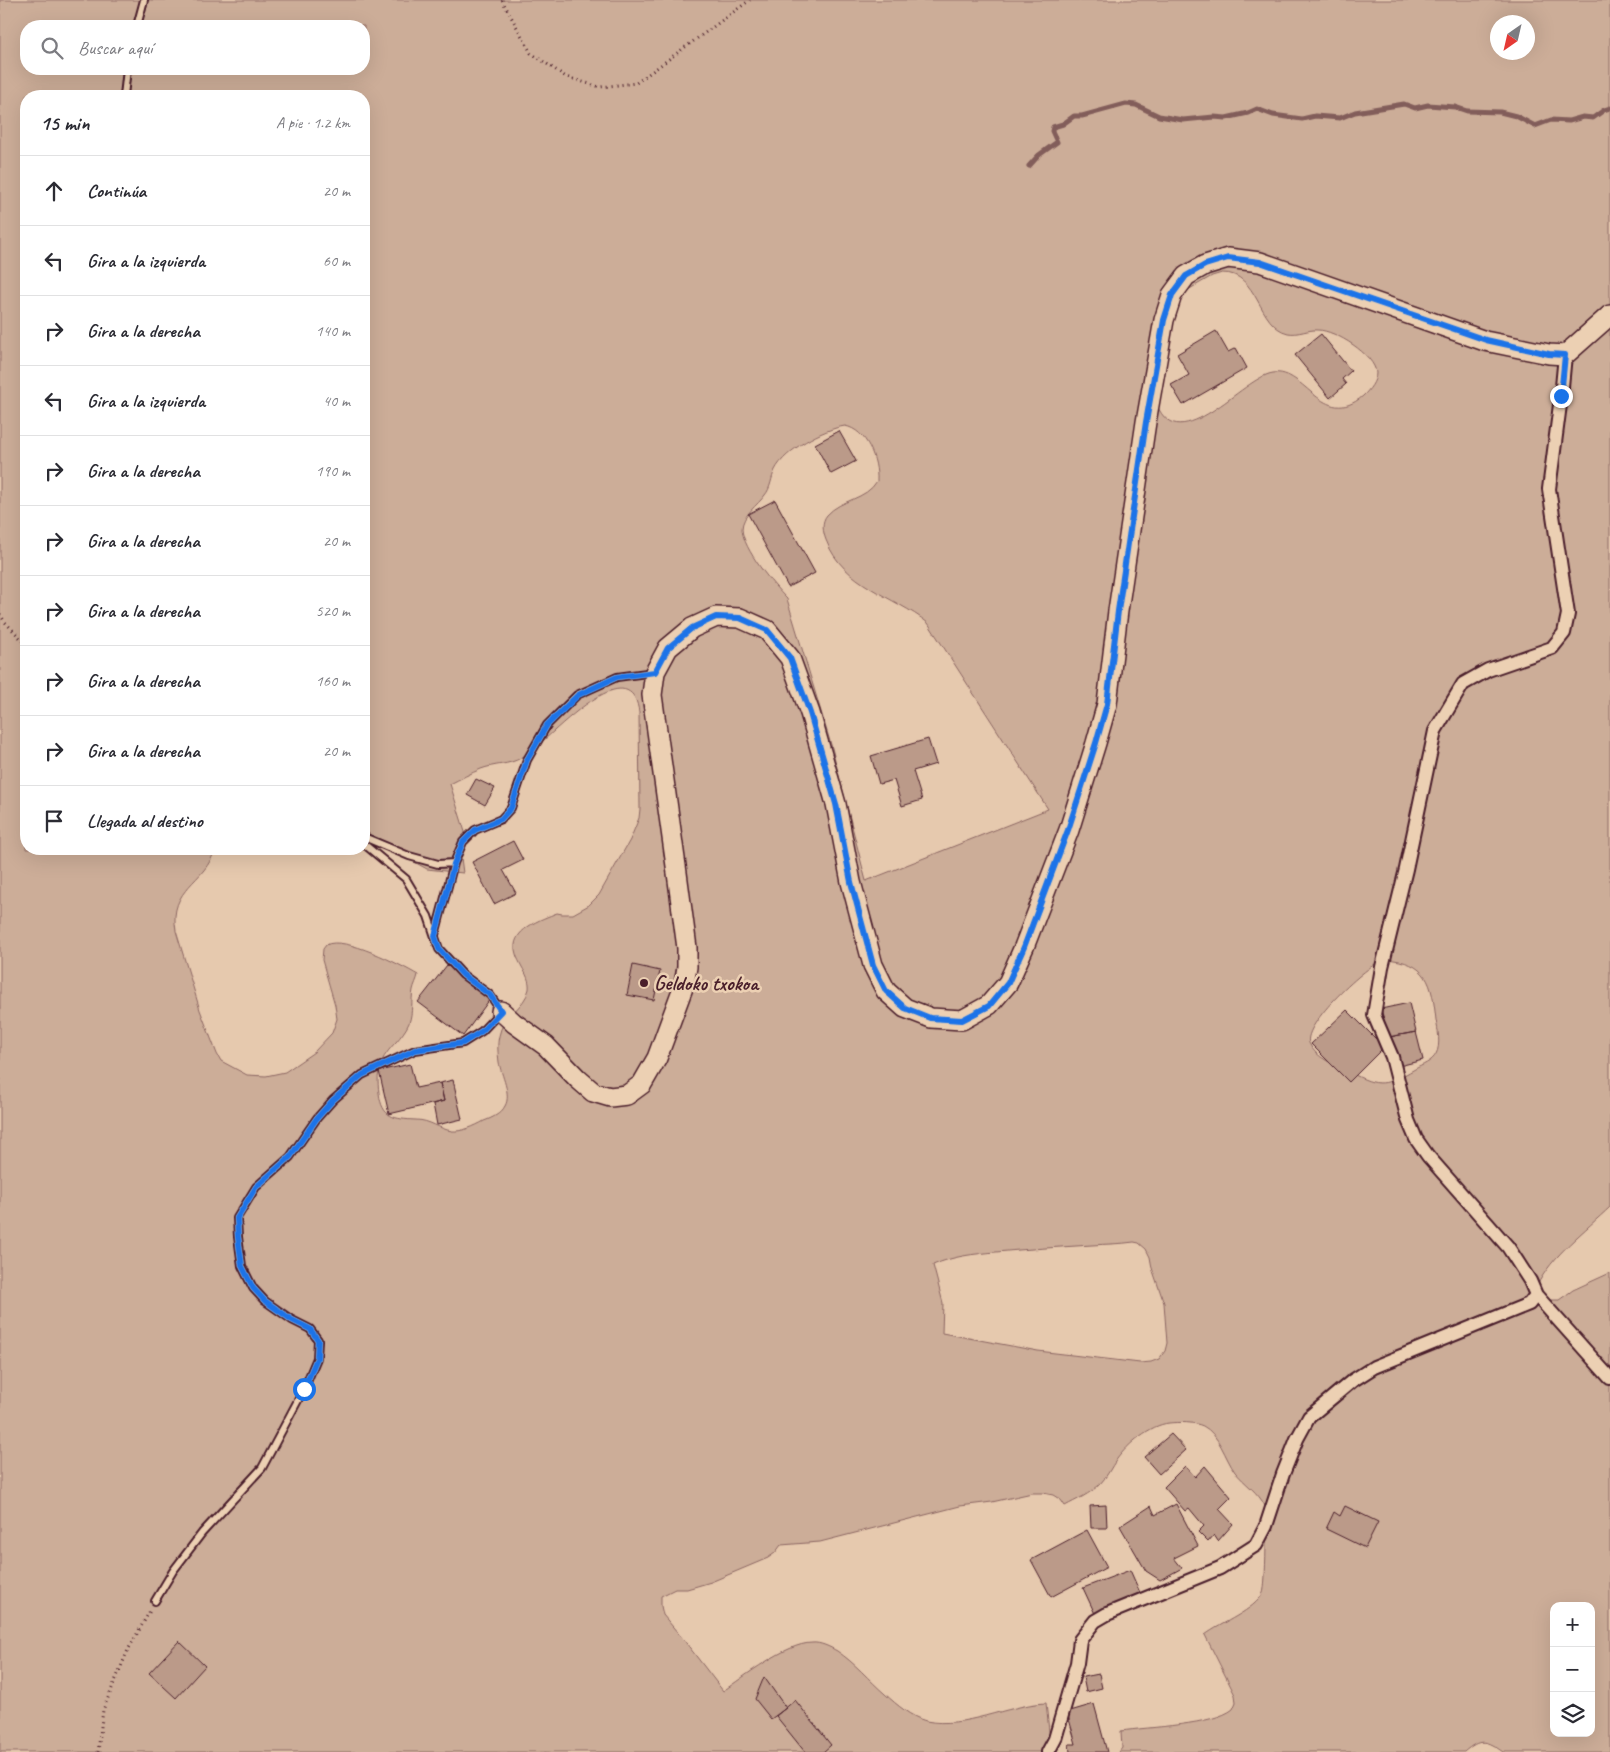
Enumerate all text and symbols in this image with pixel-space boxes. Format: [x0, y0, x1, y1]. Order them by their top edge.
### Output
north arrow [1490, 15, 1535, 60]
search box [20, 20, 370, 75]
icon: search [38, 34, 66, 62]
text: Buscar aquí [78, 36, 152, 60]
text: 15 min [40, 110, 89, 136]
text: A pie · 1.2 km [276, 113, 350, 133]
icon: ahead [40, 177, 68, 205]
text: Continúa [87, 179, 146, 203]
text: 20 m [323, 181, 350, 201]
icon: left [40, 247, 68, 275]
text: Gira a la izquierda [87, 249, 205, 273]
text: 60 m [323, 251, 350, 271]
icon: right [40, 317, 68, 345]
text: Gira a la derecha [87, 319, 200, 343]
text: 140 m [316, 321, 350, 341]
route end [1550, 385, 1573, 408]
icon: left [40, 387, 68, 415]
text: Gira a la izquierda [87, 389, 205, 413]
text: 40 m [323, 391, 350, 411]
icon: right [40, 457, 68, 485]
text: Gira a la derecha [87, 459, 200, 483]
text: 190 m [316, 461, 350, 481]
icon: right [40, 527, 68, 555]
text: Gira a la derecha [87, 529, 200, 553]
text: 20 m [323, 531, 350, 551]
icon: right [40, 597, 68, 625]
text: Gira a la derecha [87, 599, 200, 623]
text: 520 m [316, 601, 350, 621]
icon: right [40, 667, 68, 695]
text: Gira a la derecha [87, 669, 200, 693]
text: 160 m [316, 671, 350, 691]
icon: right [40, 737, 68, 765]
text: Gira a la derecha [87, 739, 200, 763]
text: 20 m [323, 741, 350, 761]
icon: arrive [40, 807, 68, 835]
text: Llegada al destino [87, 809, 203, 833]
place label: Geldoko txokoa [654, 970, 760, 996]
marker: Geldoko txokoa [638, 977, 650, 989]
route start [293, 1378, 316, 1401]
map controls [1550, 1602, 1595, 1737]
button: + [1550, 1602, 1595, 1647]
button: − [1550, 1647, 1595, 1692]
button: layers [1550, 1692, 1595, 1737]

